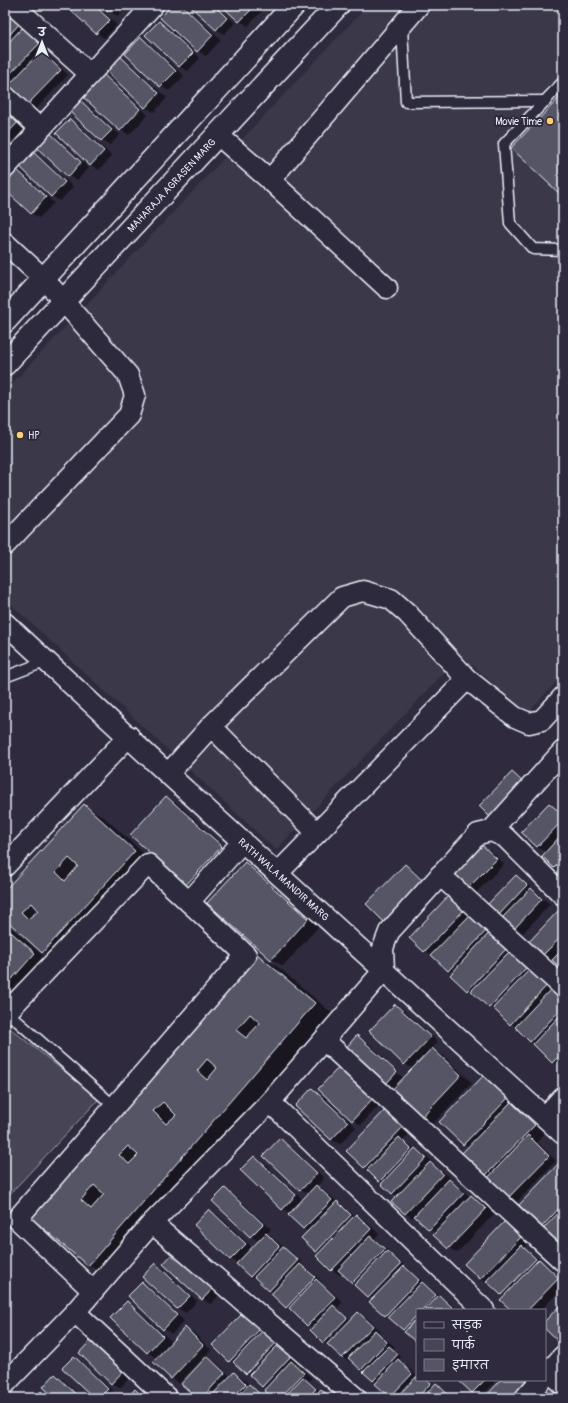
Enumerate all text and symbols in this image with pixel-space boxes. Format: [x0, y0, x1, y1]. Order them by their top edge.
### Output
north arrow [22, 22, 62, 62]
text: उ [37, 26, 47, 39]
place label: Movie Time [495, 116, 542, 128]
marker: Movie Time [545, 116, 555, 126]
street label: MAHARAJA AGRASEN MARG [125, 136, 219, 235]
marker: HP [15, 430, 25, 440]
place label: HP [28, 430, 40, 442]
street label: RATH WALA MANDIR MARG [236, 836, 331, 924]
legend [416, 1309, 546, 1381]
text: सड़क [451, 1318, 483, 1333]
text: पार्क [451, 1335, 476, 1353]
text: इमारत [452, 1358, 490, 1373]

